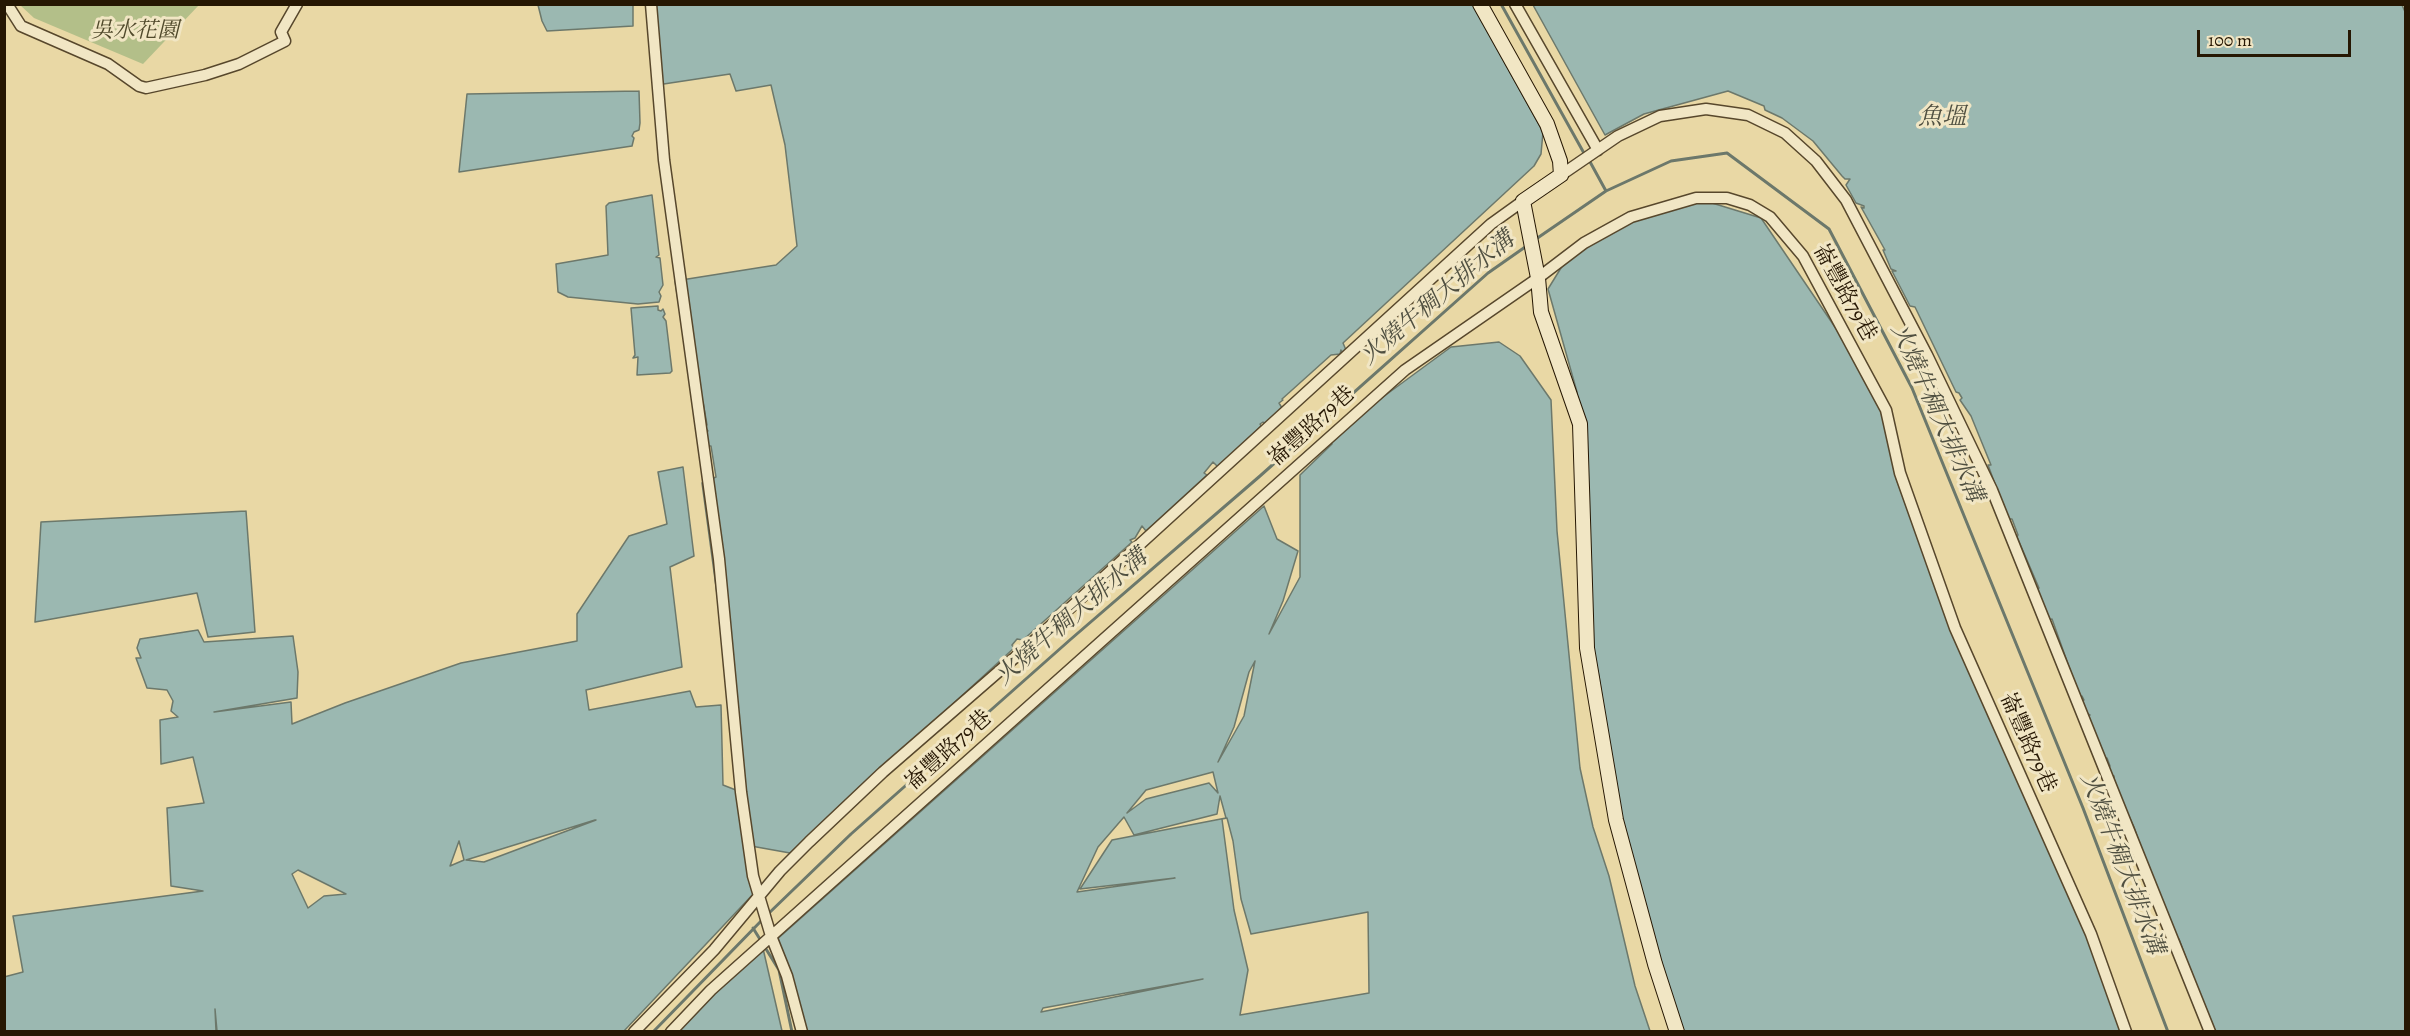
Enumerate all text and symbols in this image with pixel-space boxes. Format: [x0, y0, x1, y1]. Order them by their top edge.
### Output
scale bar [2200, 18, 2354, 56]
park label: 吳水花園 [91, 19, 179, 45]
text: 100 m [2208, 28, 2252, 52]
water label: 魚塭 [1918, 104, 1966, 132]
water label: 火燒牛稠大排水溝 [1355, 226, 1521, 372]
street label: 崙豐路79巷 [1806, 240, 1882, 346]
water label: 火燒牛稠大排水溝 [1884, 319, 1988, 507]
street label: 崙豐路79巷 [1263, 381, 1361, 473]
water label: 火燒牛稠大排水溝 [990, 544, 1154, 692]
street label: 崙豐路79巷 [1993, 689, 2061, 797]
street label: 崙豐路79巷 [900, 705, 998, 797]
water label: 火燒牛稠大排水溝 [2073, 769, 2169, 959]

